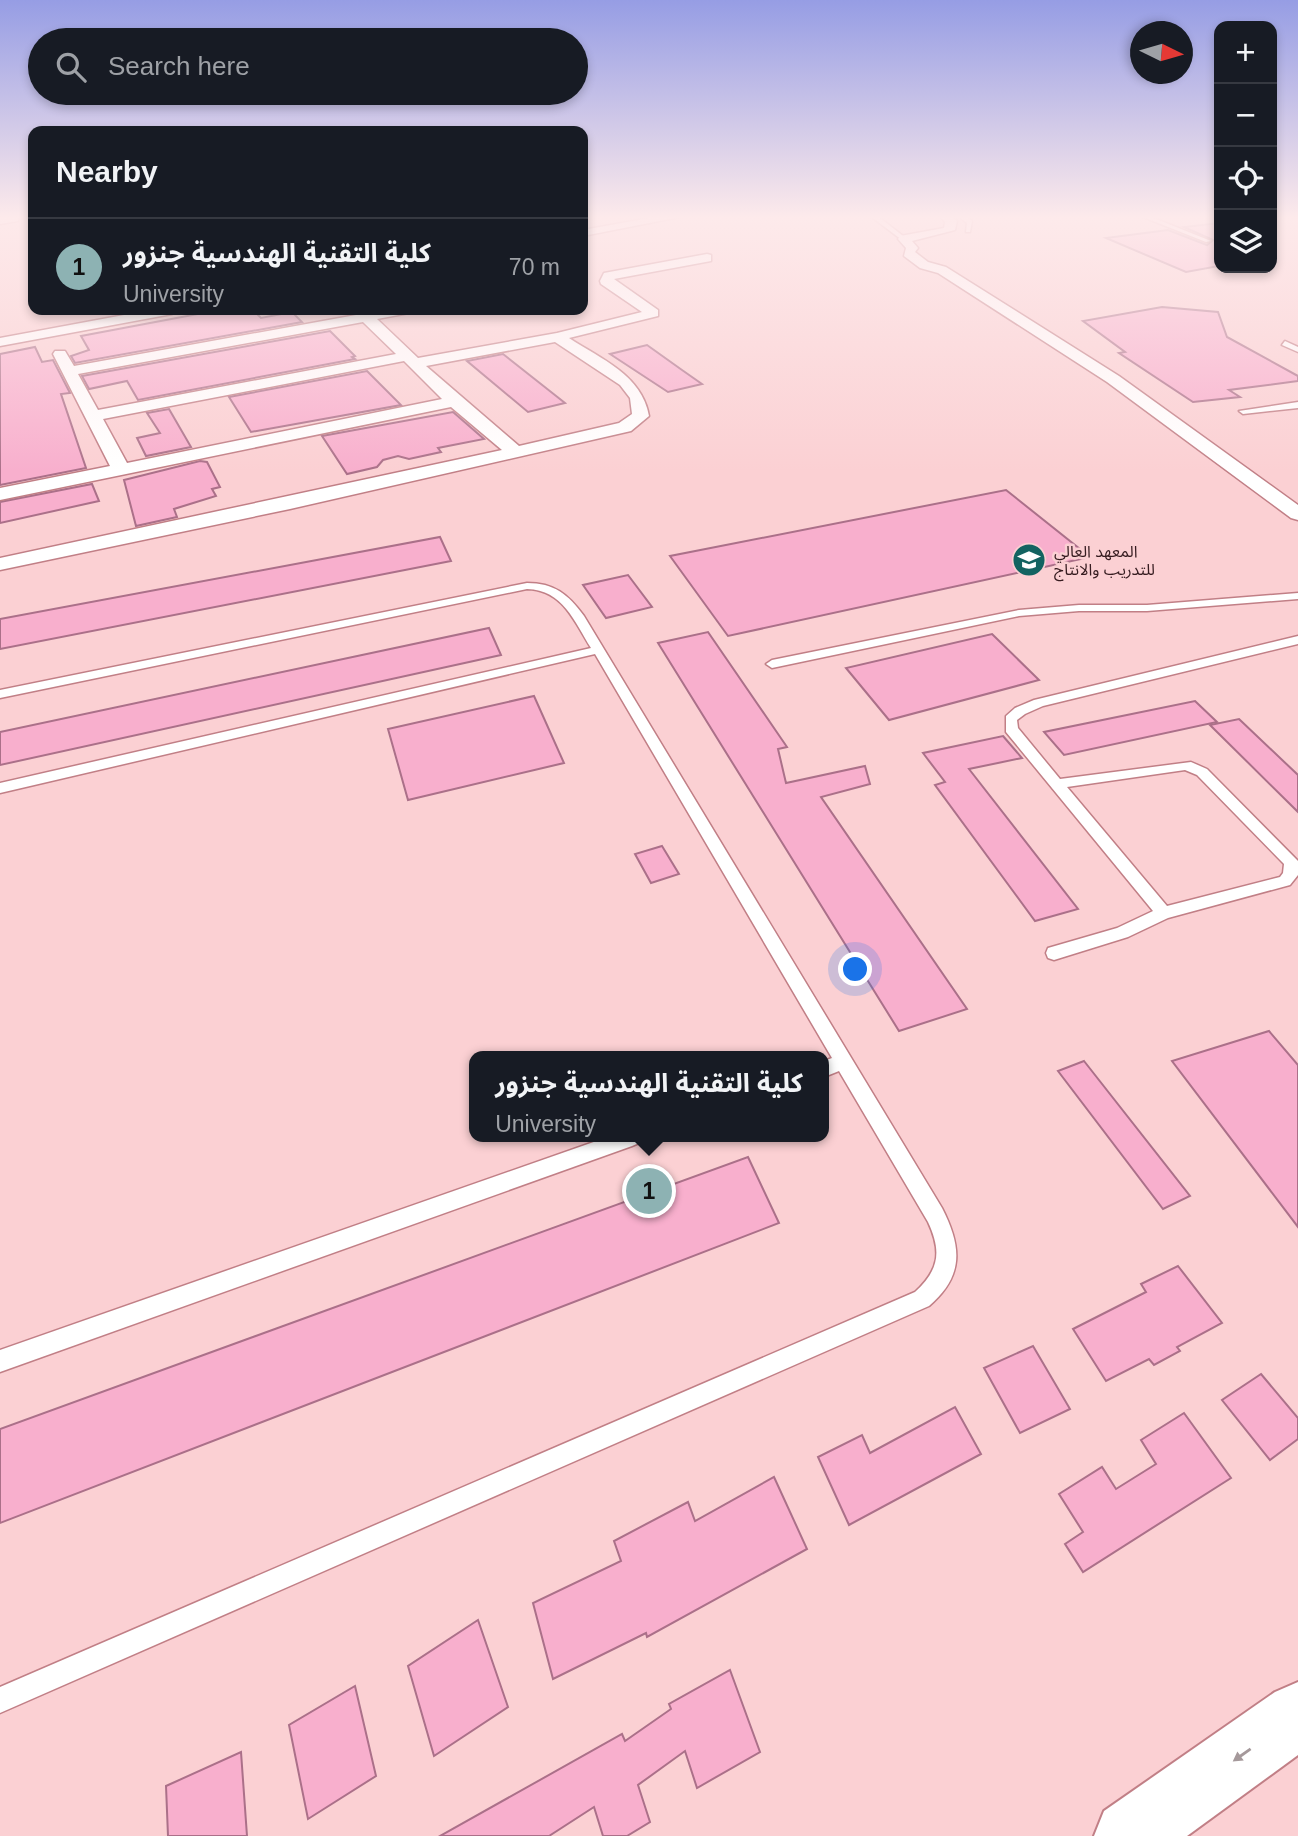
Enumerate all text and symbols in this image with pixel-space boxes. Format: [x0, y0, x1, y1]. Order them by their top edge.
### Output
north arrow [1130, 21, 1193, 84]
map controls [1214, 21, 1277, 273]
button: + [1214, 21, 1277, 84]
search box [28, 28, 588, 105]
icon: search [52, 48, 90, 86]
text: Search here [108, 51, 250, 81]
button: − [1214, 84, 1277, 147]
button: locate [1214, 147, 1277, 210]
text: Nearby [56, 155, 158, 188]
button: layers [1214, 210, 1277, 273]
text: كلية التقنية الهندسية جنزور [123, 238, 431, 268]
text: 1 [73, 254, 85, 280]
text: 70 m [509, 254, 560, 280]
text: University [123, 281, 224, 307]
school or university icon: المعهد العالي للتدريب والانتاج [1010, 541, 1048, 579]
place label: المعهد العالي للتدريب والانتاج [1054, 543, 1155, 582]
your location [838, 952, 872, 986]
popup [469, 1051, 829, 1142]
text: كلية التقنية الهندسية جنزور [495, 1068, 803, 1098]
text: University [495, 1111, 596, 1137]
pin: 1 [626, 1165, 672, 1217]
one-way arrow [1233, 1748, 1251, 1762]

